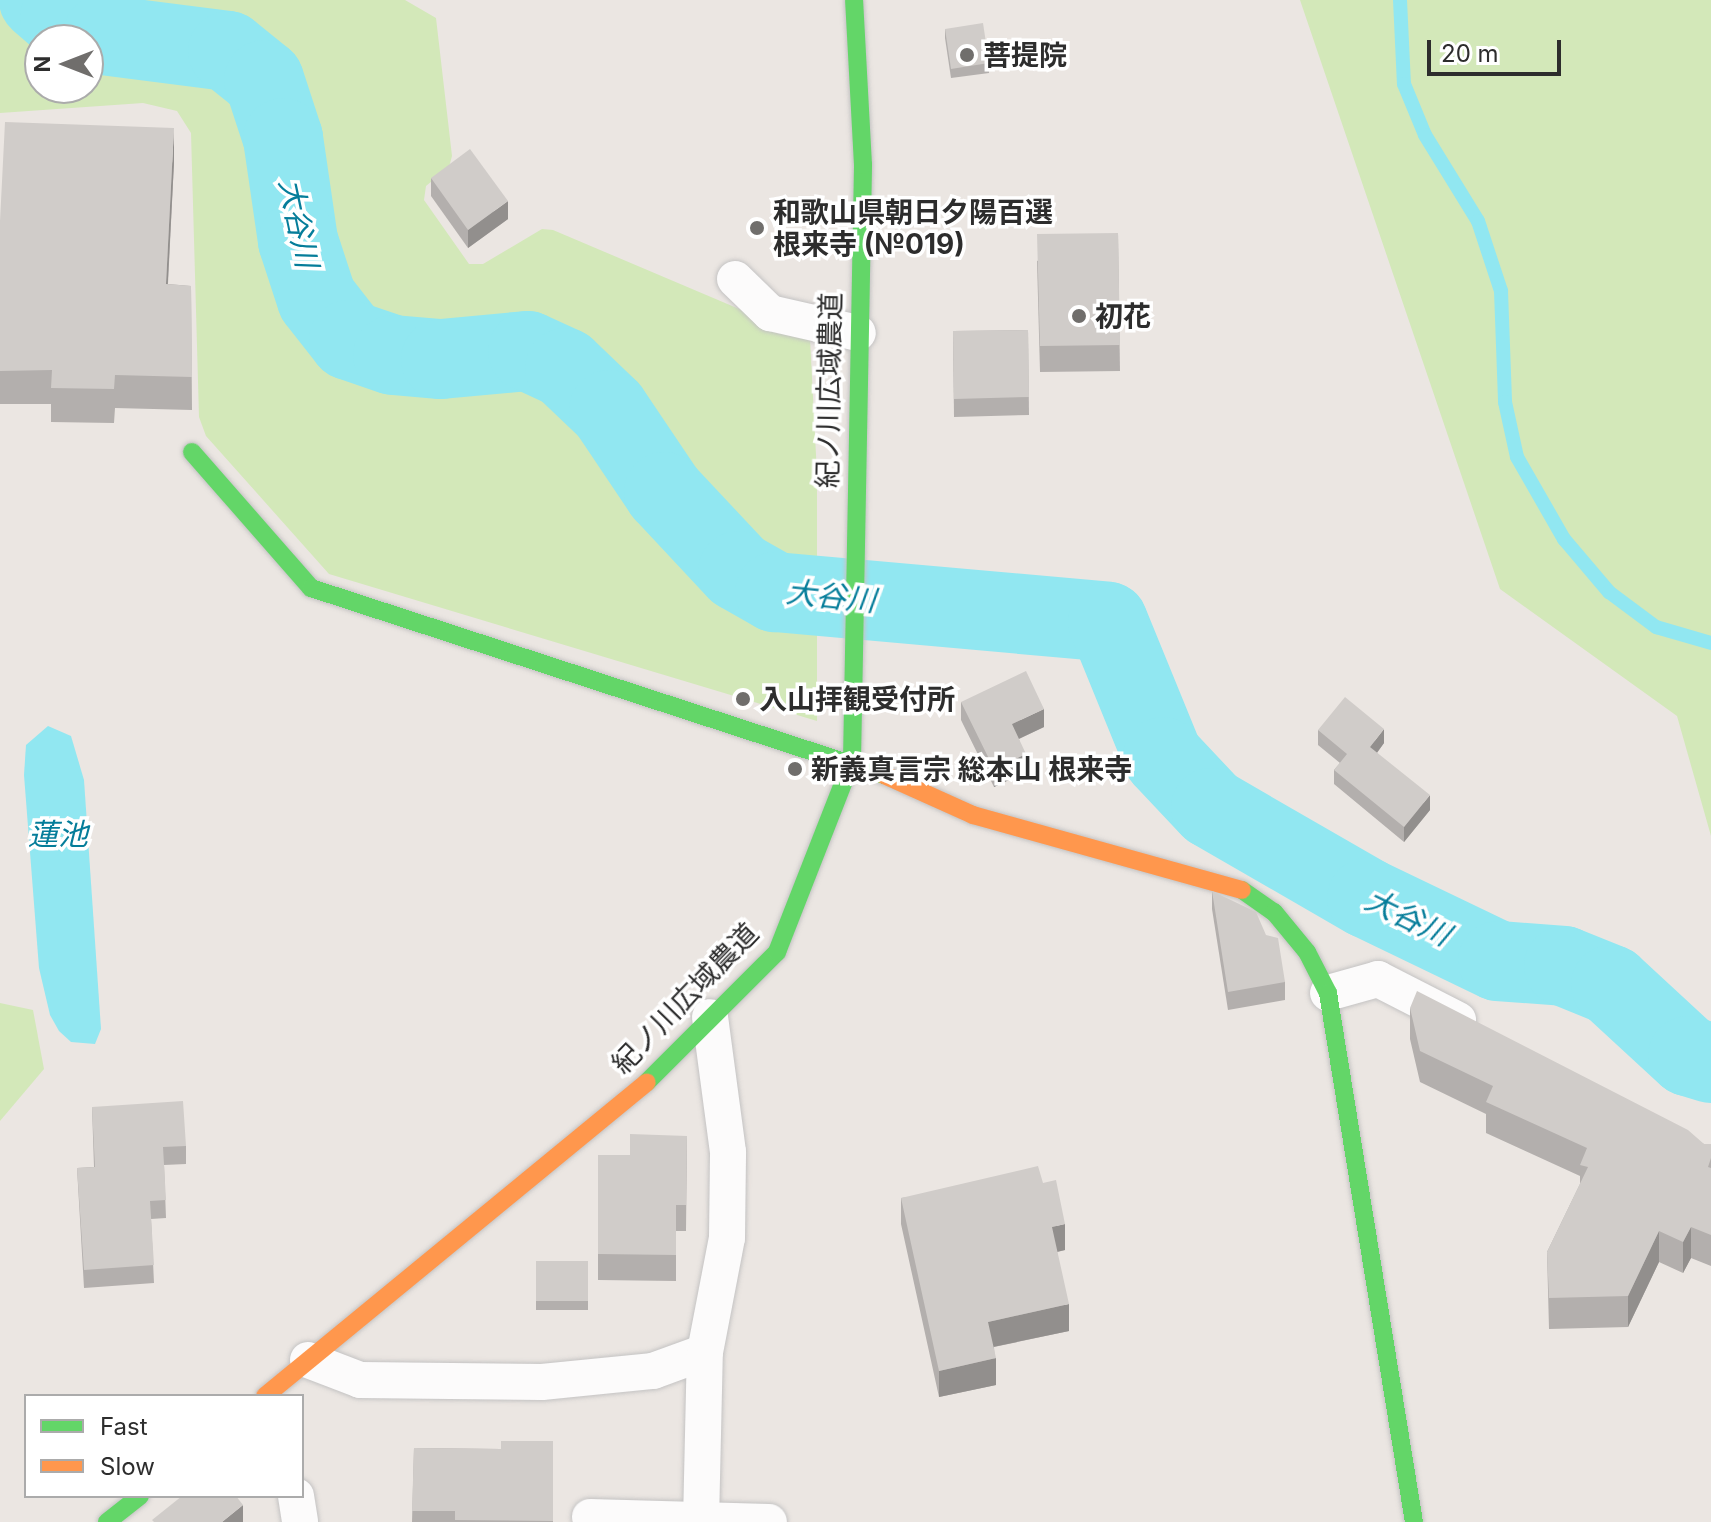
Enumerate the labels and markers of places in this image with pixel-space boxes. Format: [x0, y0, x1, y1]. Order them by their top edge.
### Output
place label: 菩提院 [983, 38, 1067, 72]
marker: 菩提院 [958, 46, 976, 64]
place label: 和歌山県朝日夕陽百選 根来寺 (№019) [773, 195, 1053, 261]
marker: 和歌山県朝日夕陽百選 根来寺 (№019) [748, 219, 766, 237]
place label: 初花 [1095, 299, 1151, 333]
marker: 初花 [1070, 307, 1088, 325]
place label: 入山拝観受付所 [759, 682, 955, 716]
marker: 入山拝観受付所 [734, 690, 752, 708]
place label: 新義真言宗 総本山 根来寺 [811, 752, 1132, 786]
marker: 新義真言宗 総本山 根来寺 [786, 760, 804, 778]

